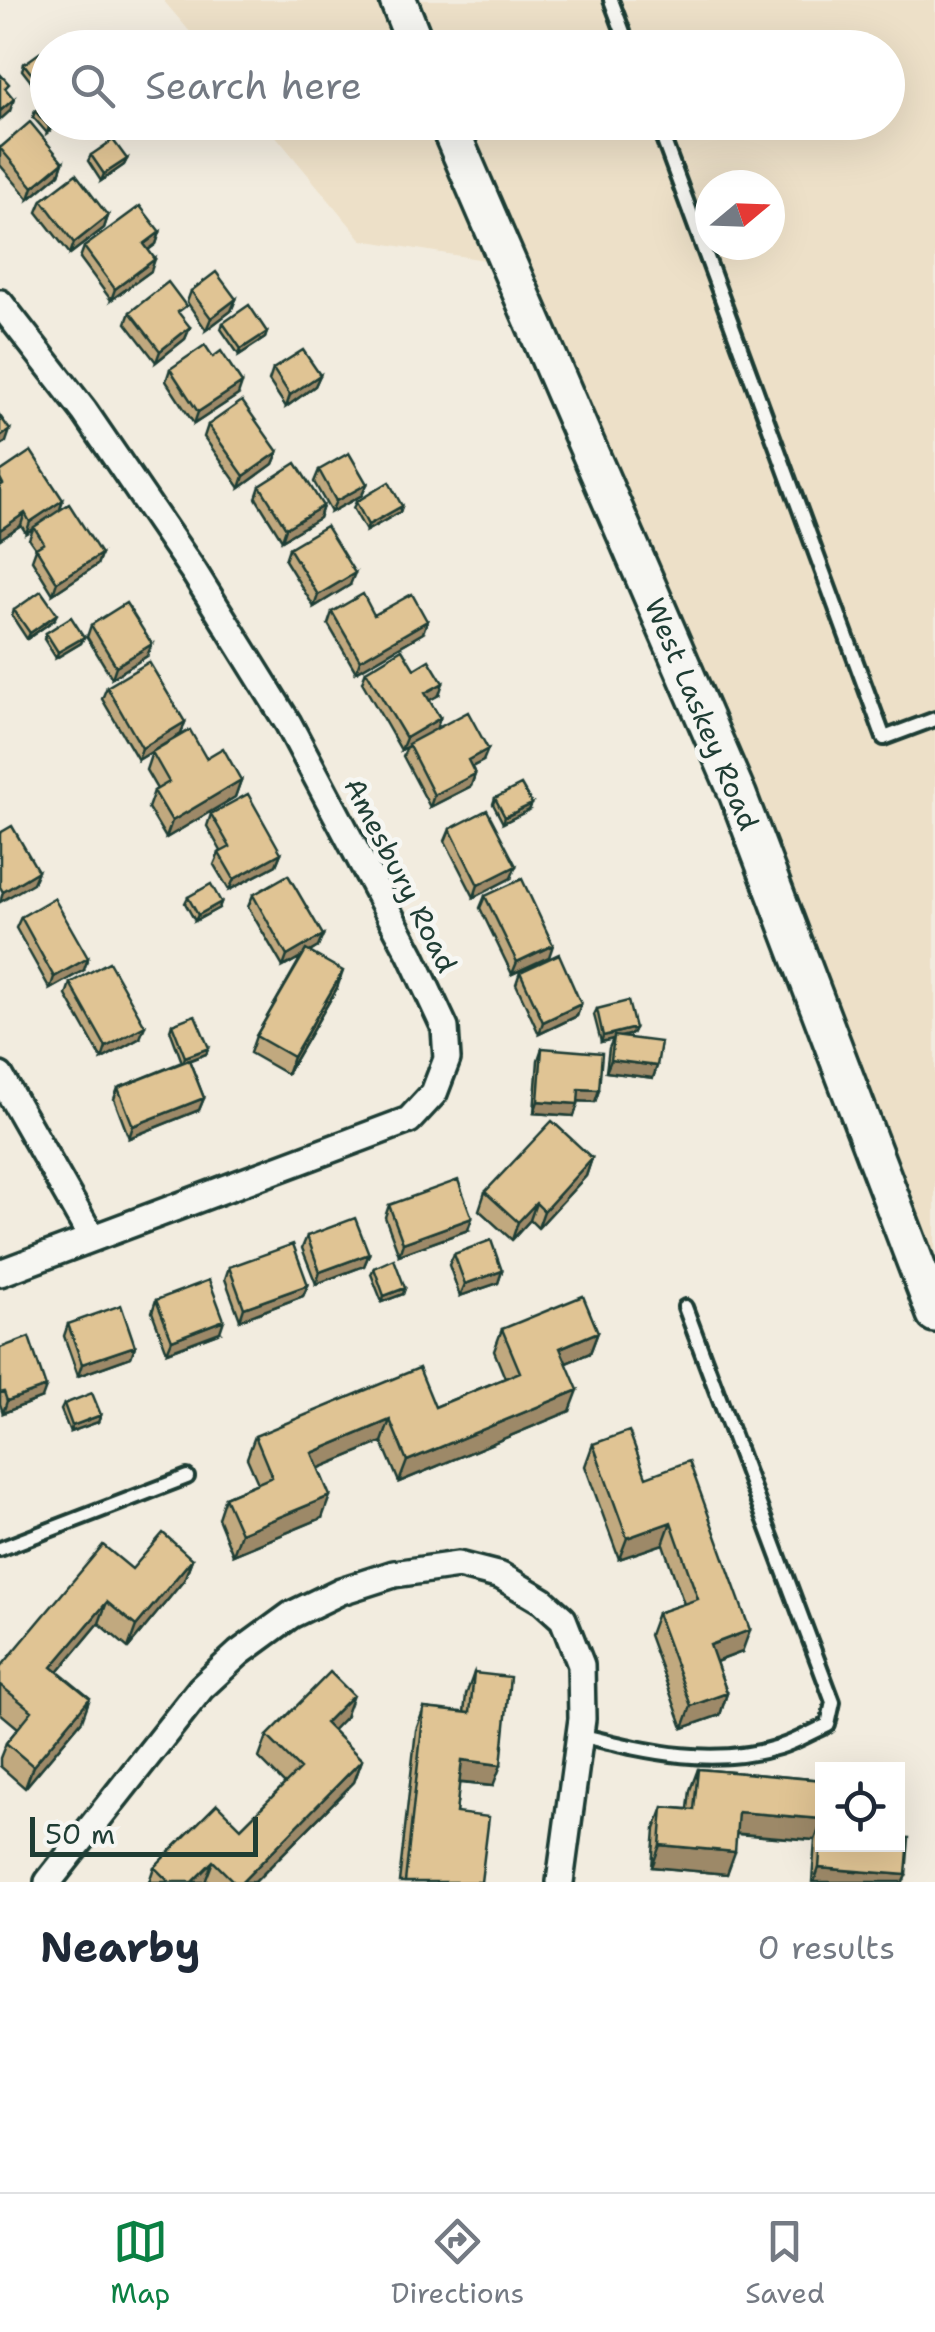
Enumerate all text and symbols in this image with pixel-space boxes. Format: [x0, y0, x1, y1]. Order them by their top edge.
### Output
search box [30, 30, 905, 140]
icon: search [65, 58, 120, 113]
text: Search here [145, 60, 362, 111]
north arrow [695, 170, 785, 260]
street label: West Laskey Road [636, 592, 768, 836]
street label: Amesbury Road [336, 771, 466, 979]
map controls [815, 1762, 905, 1852]
button: locate [815, 1762, 905, 1852]
scale bar [30, 1812, 258, 1856]
text: 50 m [45, 1815, 115, 1853]
text: Nearby [40, 1919, 200, 1975]
text: 0 results [758, 1926, 895, 1969]
tab: Map [110, 2214, 170, 2312]
tab: Directions [391, 2214, 524, 2312]
tab: Saved [745, 2214, 825, 2312]

